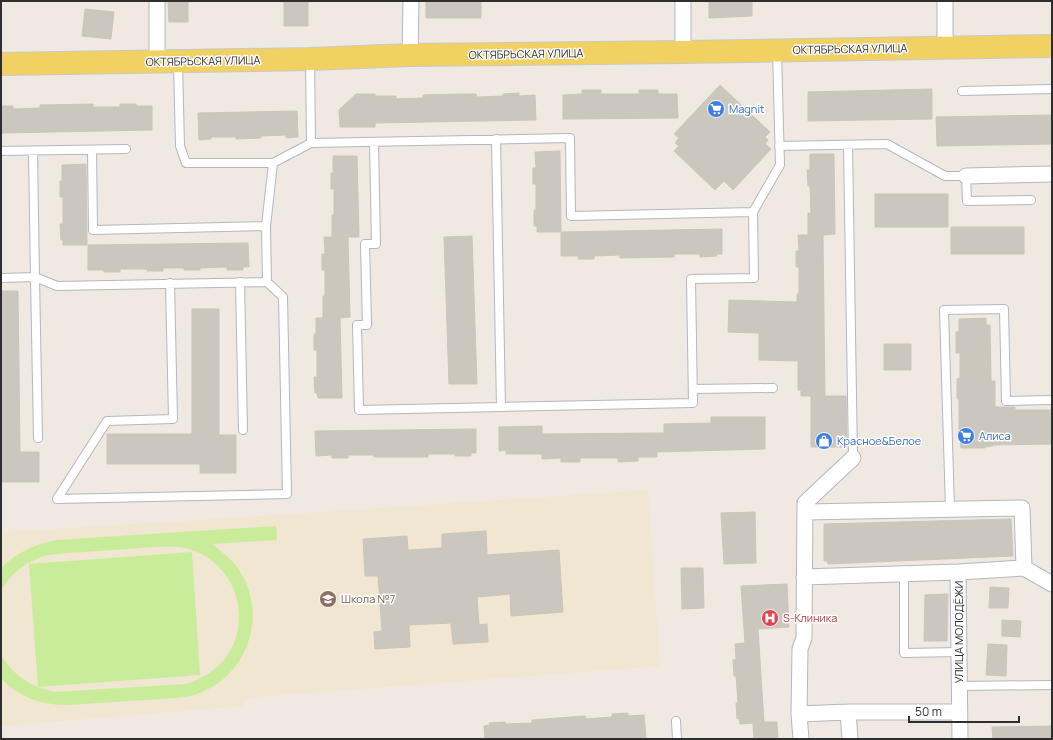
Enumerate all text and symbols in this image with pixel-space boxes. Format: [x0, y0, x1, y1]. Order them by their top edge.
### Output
street label: ОКТЯБРЬСКАЯ УЛИЦА [793, 40, 907, 57]
street label: ОКТЯБРЬСКАЯ УЛИЦА [469, 45, 583, 62]
street label: ОКТЯБРЬСКАЯ УЛИЦА [146, 52, 260, 69]
supermarket icon: Magnit [706, 99, 726, 119]
place label: Magnit [729, 101, 764, 116]
supermarket icon: Алиса [956, 426, 976, 446]
place label: Алиса [979, 428, 1011, 443]
shop icon: Красное&Белое [814, 431, 834, 451]
place label: Красное&Белое [837, 433, 922, 448]
street label: УЛИЦА МОЛОДЁЖИ [951, 581, 966, 683]
school or university icon: Школа №7 [318, 589, 338, 609]
place label: Школа №7 [341, 591, 395, 606]
hospital icon: S-Клиника [760, 608, 780, 628]
place label: S-Клиника [783, 610, 837, 625]
scale bar [909, 698, 1019, 724]
text: 50 m [915, 703, 942, 720]

